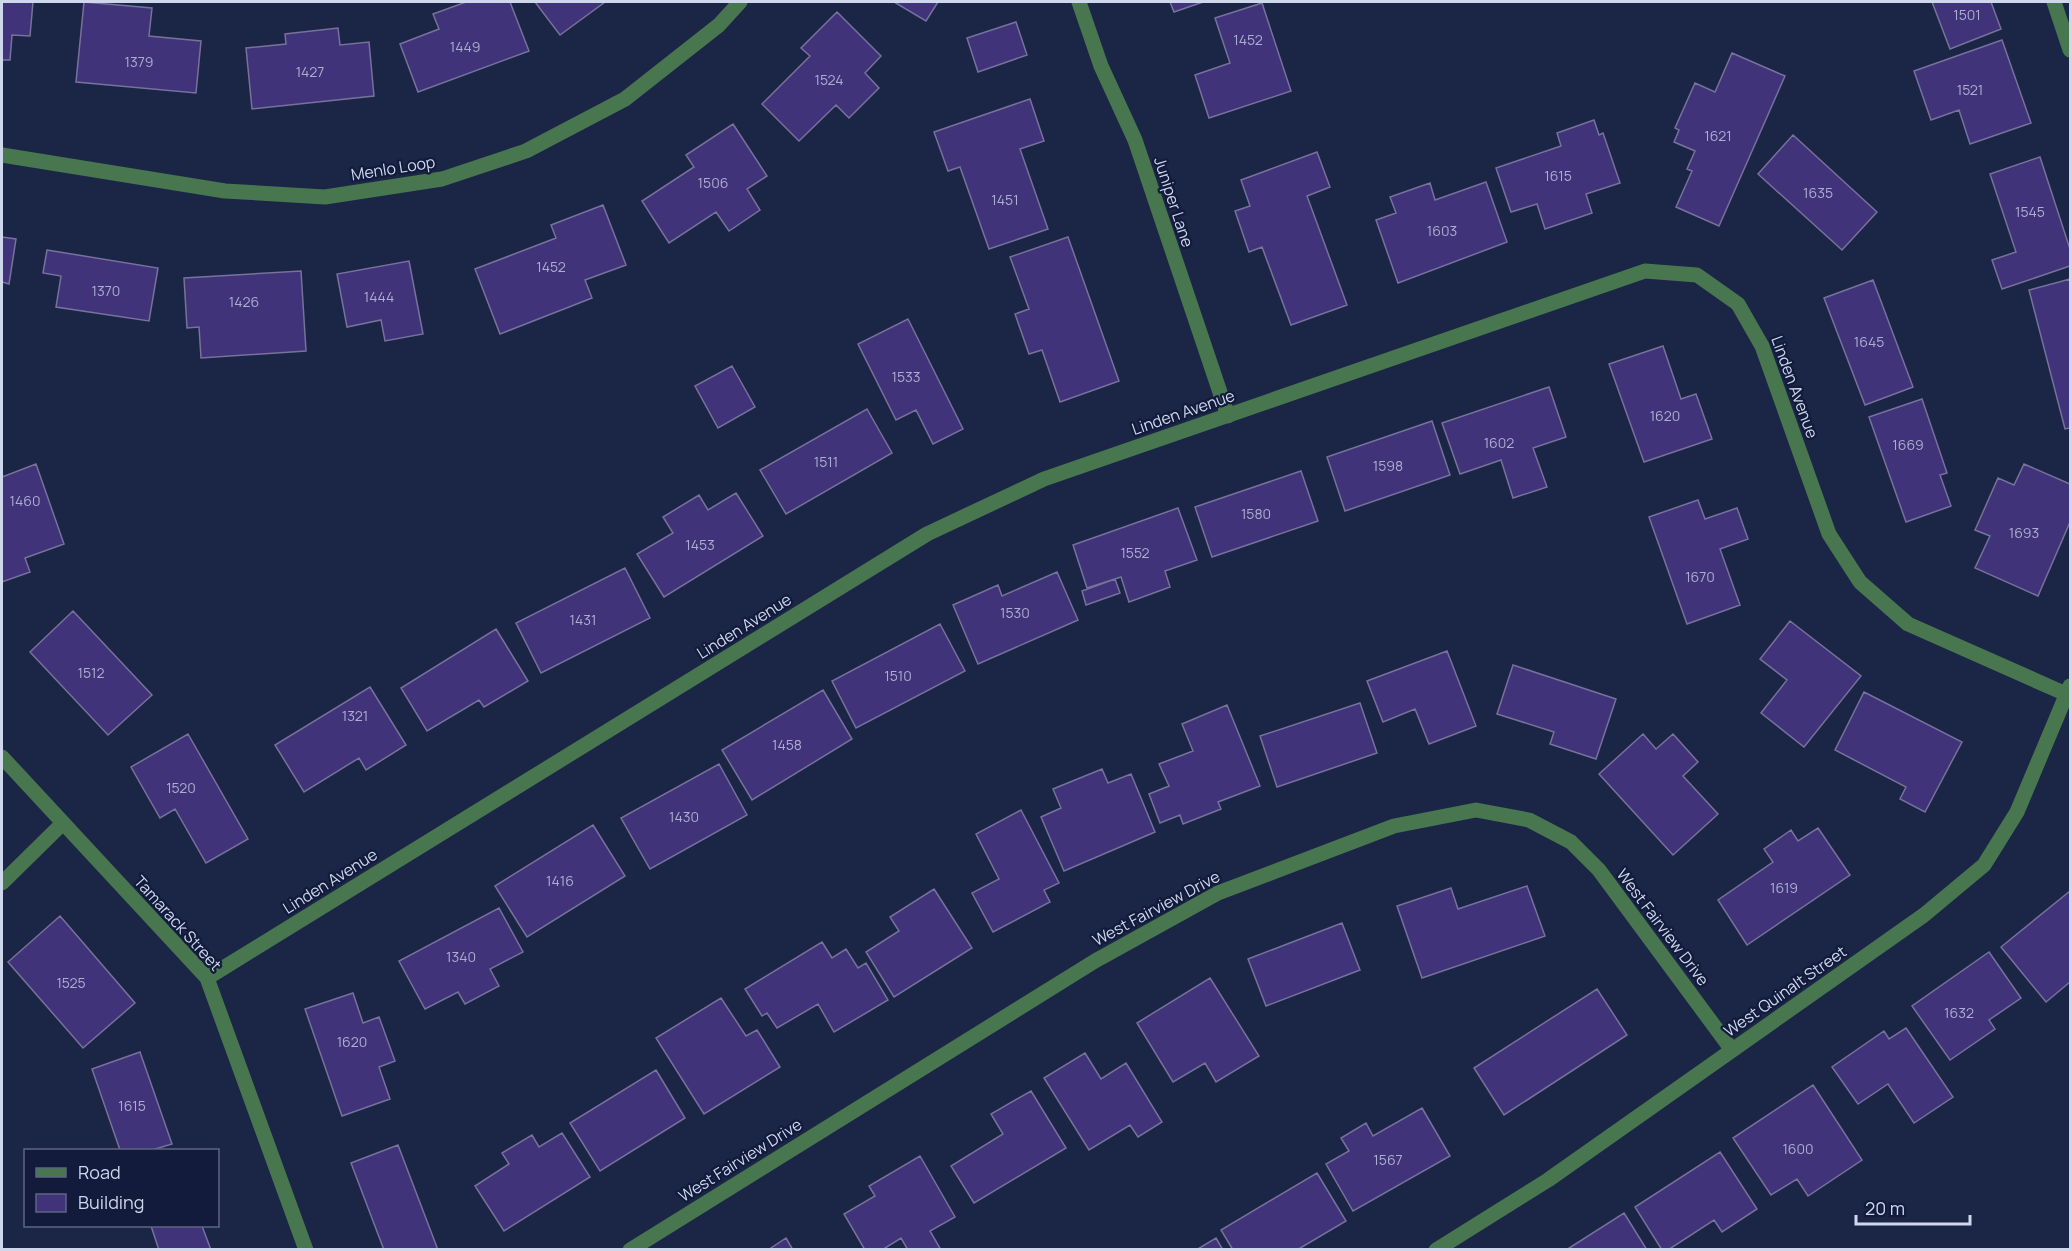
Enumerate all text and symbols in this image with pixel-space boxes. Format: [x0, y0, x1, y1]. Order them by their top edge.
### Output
house number: 1501 [1953, 5, 1981, 24]
house number: 1452 [1233, 30, 1263, 49]
house number: 1449 [450, 37, 480, 56]
house number: 1379 [125, 52, 153, 71]
house number: 1427 [296, 62, 324, 81]
house number: 1524 [814, 70, 844, 89]
house number: 1521 [1957, 80, 1983, 99]
house number: 1621 [1704, 126, 1732, 145]
street label: Menlo Loop [349, 150, 437, 186]
street label: Juniper Lane [1149, 154, 1199, 250]
house number: 1615 [1544, 166, 1572, 185]
house number: 1506 [698, 173, 728, 192]
house number: 1635 [1803, 183, 1833, 202]
house number: 1451 [991, 190, 1019, 209]
house number: 1545 [2015, 202, 2045, 221]
house number: 1603 [1427, 221, 1457, 240]
house number: 1452 [536, 257, 566, 276]
house number: 1370 [92, 281, 120, 300]
house number: 1444 [364, 287, 394, 306]
house number: 1426 [229, 292, 259, 311]
house number: 1645 [1854, 332, 1884, 351]
street label: Linden Avenue [1766, 333, 1824, 441]
house number: 1533 [891, 367, 921, 386]
street label: Linden Avenue [1129, 384, 1237, 440]
house number: 1620 [1650, 406, 1680, 425]
house number: 1602 [1484, 433, 1514, 452]
house number: 1669 [1892, 435, 1924, 454]
house number: 1511 [814, 452, 838, 471]
house number: 1598 [1373, 456, 1403, 475]
house number: 1460 [10, 491, 40, 510]
house number: 1580 [1241, 504, 1271, 523]
house number: 1693 [2009, 523, 2039, 542]
house number: 1453 [685, 535, 715, 554]
house number: 1552 [1120, 543, 1150, 562]
house number: 1670 [1685, 567, 1715, 586]
street label: Linden Avenue [693, 588, 795, 664]
house number: 1530 [1000, 603, 1030, 622]
house number: 1431 [570, 610, 596, 629]
house number: 1512 [78, 663, 105, 682]
house number: 1510 [884, 666, 912, 685]
house number: 1321 [342, 706, 368, 725]
house number: 1458 [772, 735, 802, 754]
house number: 1520 [166, 778, 196, 797]
house number: 1430 [669, 807, 699, 826]
street label: Linden Avenue [279, 843, 381, 919]
street label: West Fairview Drive [1612, 864, 1714, 990]
street label: West Fairview Drive [1088, 865, 1224, 951]
street label: Tamarack Street [129, 871, 227, 975]
house number: 1416 [546, 871, 574, 890]
house number: 1619 [1770, 878, 1798, 897]
street label: West Quinalt Street [1719, 940, 1851, 1042]
house number: 1340 [446, 947, 476, 966]
house number: 1525 [56, 973, 86, 992]
house number: 1632 [1944, 1003, 1974, 1022]
house number: 1620 [337, 1032, 367, 1051]
house number: 1615 [118, 1096, 146, 1115]
street label: West Fairview Drive [674, 1113, 806, 1207]
house number: 1600 [1782, 1139, 1814, 1158]
legend [24, 1149, 219, 1227]
house number: 1567 [1373, 1150, 1403, 1169]
text: Road [78, 1160, 121, 1184]
scale bar [1856, 1188, 1970, 1226]
text: Building [78, 1190, 144, 1214]
text: 20 m [1865, 1196, 1905, 1220]

